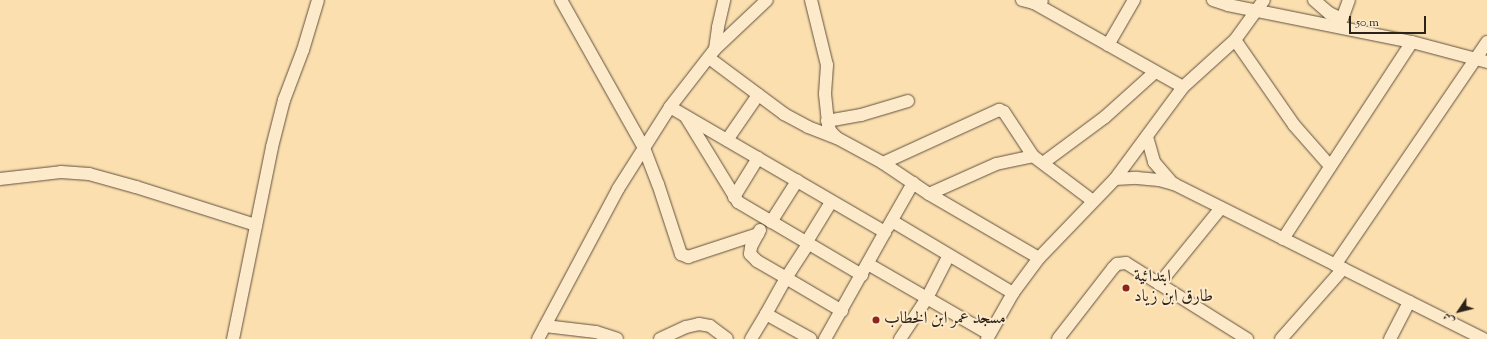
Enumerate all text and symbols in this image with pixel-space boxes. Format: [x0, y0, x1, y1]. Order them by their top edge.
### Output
scale bar [1351, 8, 1428, 34]
text: 50 m [1356, 14, 1379, 32]
place label: ابتدائية طارق ابن زياد [1134, 268, 1213, 308]
marker: ابتدائية طارق ابن زياد [1121, 283, 1131, 293]
north arrow [1439, 291, 1479, 331]
text: ش [1439, 309, 1459, 327]
place label: مسجد عمر ابن الخطاب [884, 310, 1006, 330]
marker: مسجد عمر ابن الخطاب [871, 315, 881, 325]

